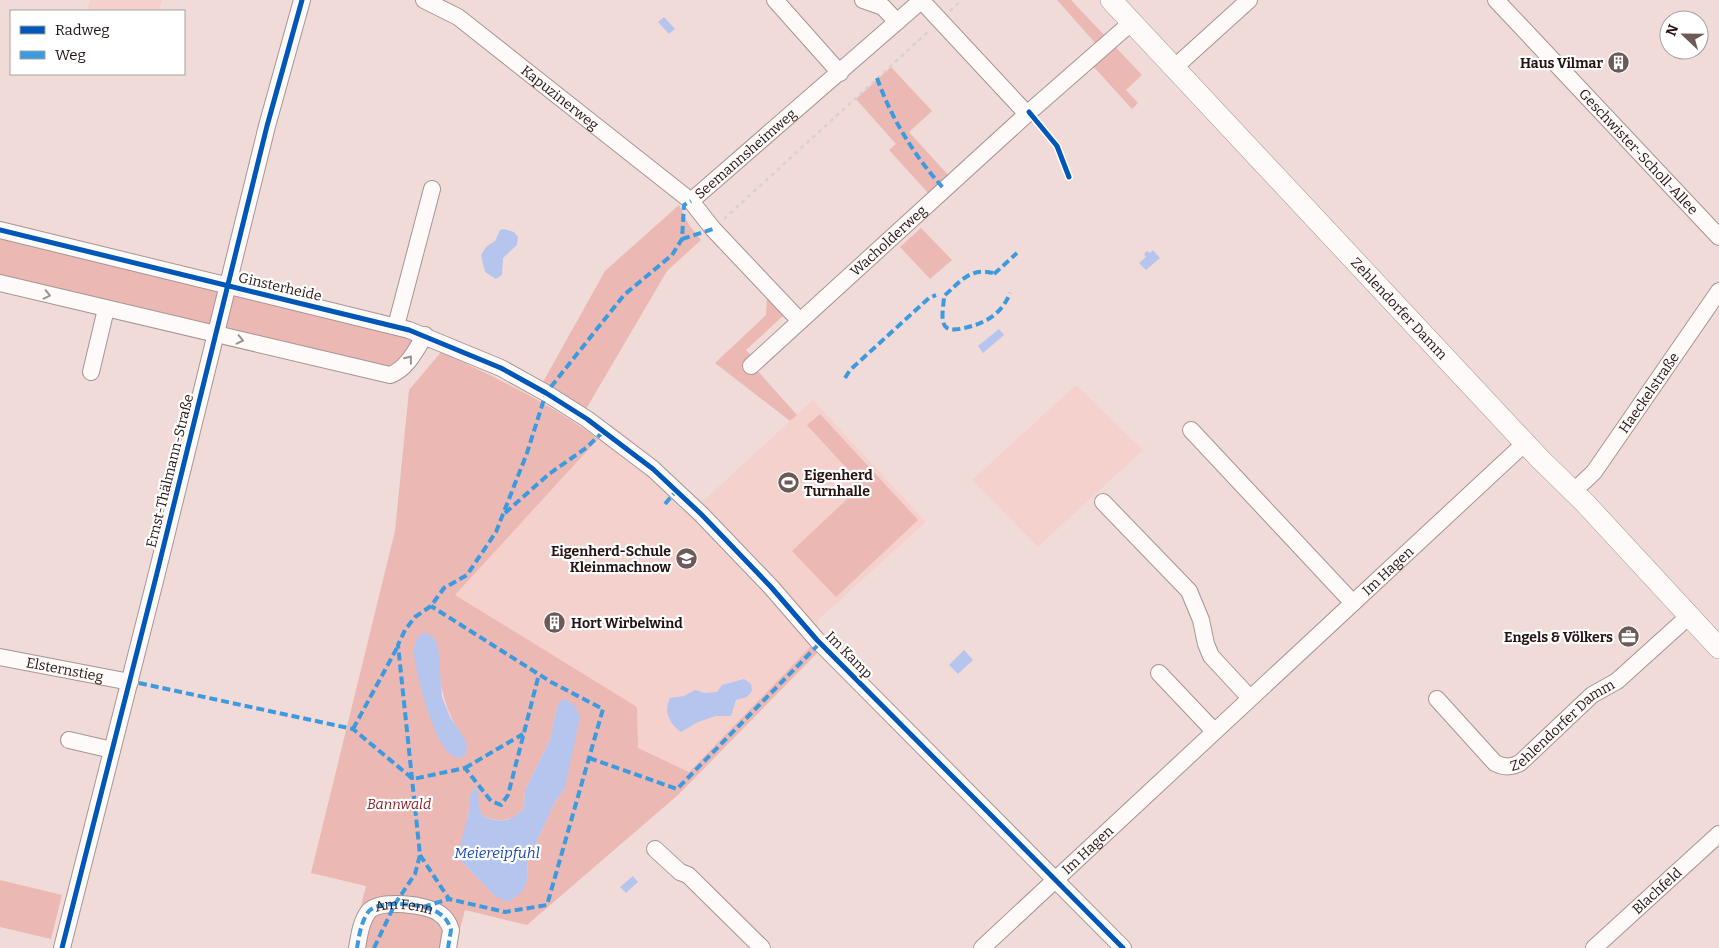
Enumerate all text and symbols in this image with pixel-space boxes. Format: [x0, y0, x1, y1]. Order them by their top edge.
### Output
legend [10, 10, 185, 75]
north arrow [1659, 10, 1709, 60]
text: Radweg [55, 21, 110, 39]
text: N [1663, 22, 1682, 39]
text: Weg [55, 46, 86, 64]
building icon: Haus Vilmar [1607, 51, 1631, 75]
place label: Haus Vilmar [1520, 55, 1603, 72]
street label: Kapuzinerweg [518, 62, 602, 133]
street label: Geschwister-Scholl-Allee [1575, 85, 1702, 218]
street label: Seemannsheimweg [691, 105, 800, 203]
street label: Wacholderweg [847, 201, 930, 280]
street label: Zehlendorfer Damm [1347, 254, 1451, 363]
street label: Ginsterheide [237, 269, 323, 305]
one-way arrow [43, 289, 52, 300]
one-way arrow [235, 334, 244, 345]
street label: Haeckelstraße [1615, 349, 1683, 436]
one-way arrow [403, 356, 411, 365]
street label: Ernst-Thälmann-Straße [143, 392, 197, 550]
place label: Eigenherd Turnhalle [804, 467, 873, 500]
sports icon: Eigenherd Turnhalle [776, 471, 800, 495]
place label: Eigenherd-Schule Kleinmachnow [551, 543, 671, 576]
street label: Im Hagen [1358, 543, 1417, 599]
school or university icon: Eigenherd-Schule Kleinmachnow [675, 547, 699, 571]
building icon: Hort Wirbelwind [543, 611, 567, 635]
place label: Hort Wirbelwind [571, 615, 683, 632]
office icon: Engels & Völkers [1617, 625, 1641, 649]
street label: Im Kamp [822, 628, 876, 682]
place label: Engels & Völkers [1504, 629, 1613, 646]
street label: Elsternstieg [25, 654, 105, 685]
street label: Zehlendorfer Damm [1508, 675, 1618, 775]
park label: Bannwald [367, 796, 431, 813]
street label: Im Hagen [1058, 822, 1117, 878]
water label: Meiereipfuhl [454, 844, 540, 862]
street label: Blachfeld [1629, 864, 1685, 917]
street label: Am Fenn [373, 895, 436, 918]

